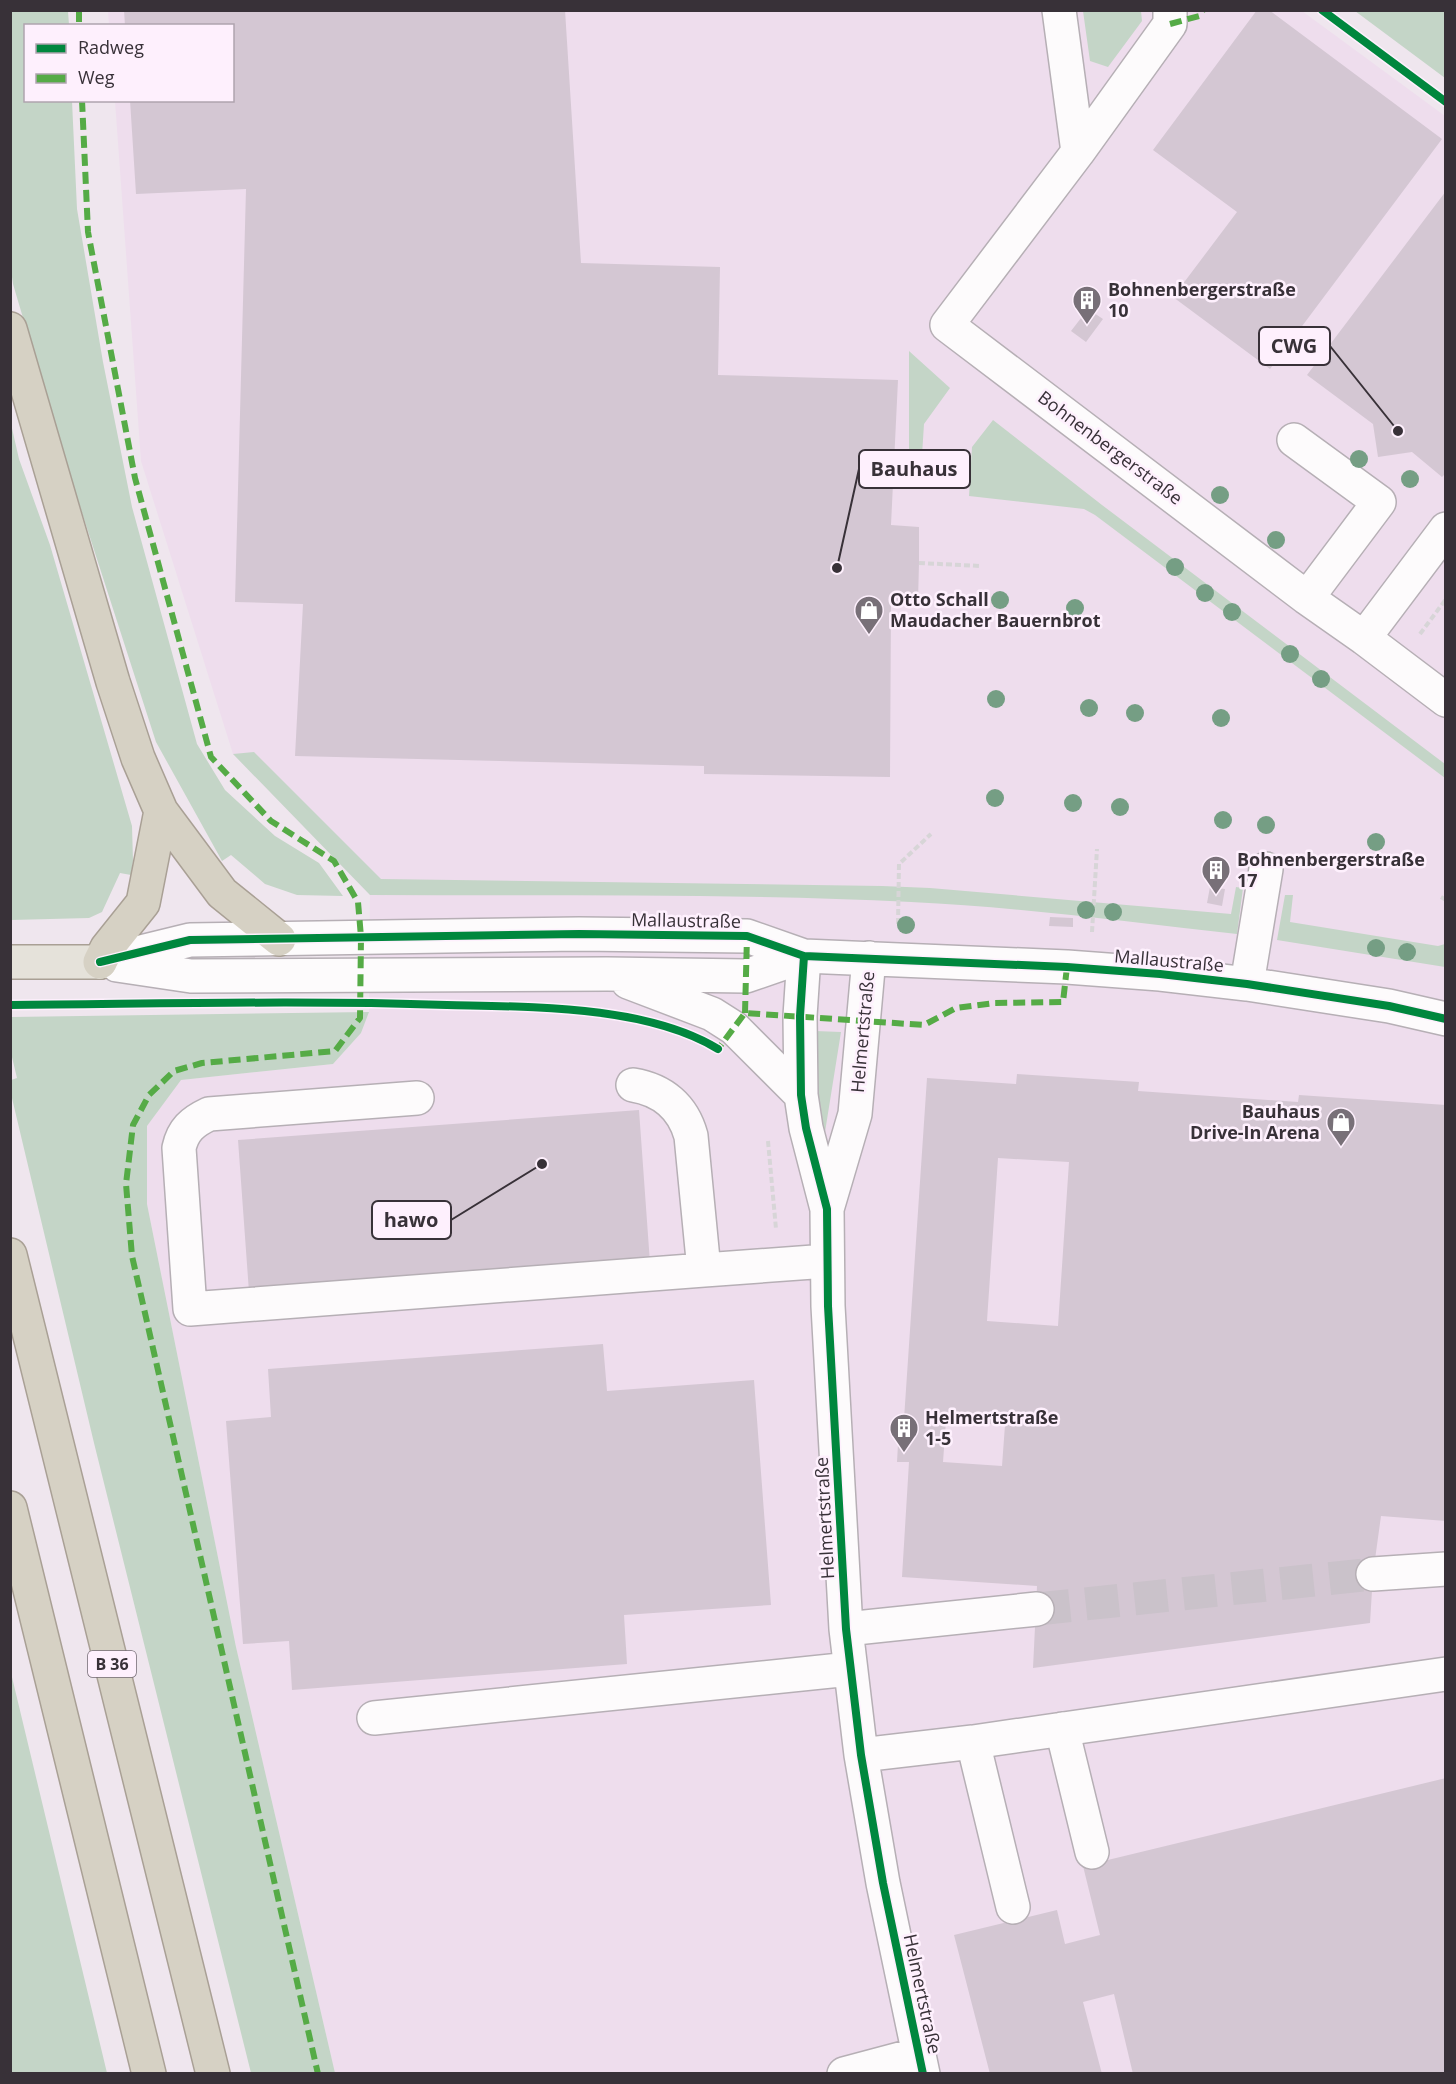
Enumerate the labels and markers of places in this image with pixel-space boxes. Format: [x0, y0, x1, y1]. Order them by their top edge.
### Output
place label: Bohnenbergerstraße 10 [1108, 277, 1296, 322]
building icon: Bohnenbergerstraße 10 [1071, 284, 1103, 326]
callout: CWG [1259, 327, 1330, 365]
callout: Bauhaus [859, 450, 970, 488]
place label: Otto Schall Maudacher Bauernbrot [890, 587, 1101, 632]
shop icon: Otto Schall Maudacher Bauernbrot [853, 594, 885, 636]
place label: Bohnenbergerstraße 17 [1237, 847, 1425, 892]
building icon: Bohnenbergerstraße 17 [1200, 854, 1232, 896]
place label: Bauhaus Drive-In Arena [1190, 1099, 1320, 1144]
shop icon: Bauhaus Drive-In Arena [1325, 1106, 1357, 1148]
callout: hawo [372, 1201, 451, 1239]
place label: Helmertstraße 1-5 [925, 1405, 1058, 1450]
building icon: Helmertstraße 1-5 [888, 1412, 920, 1454]

